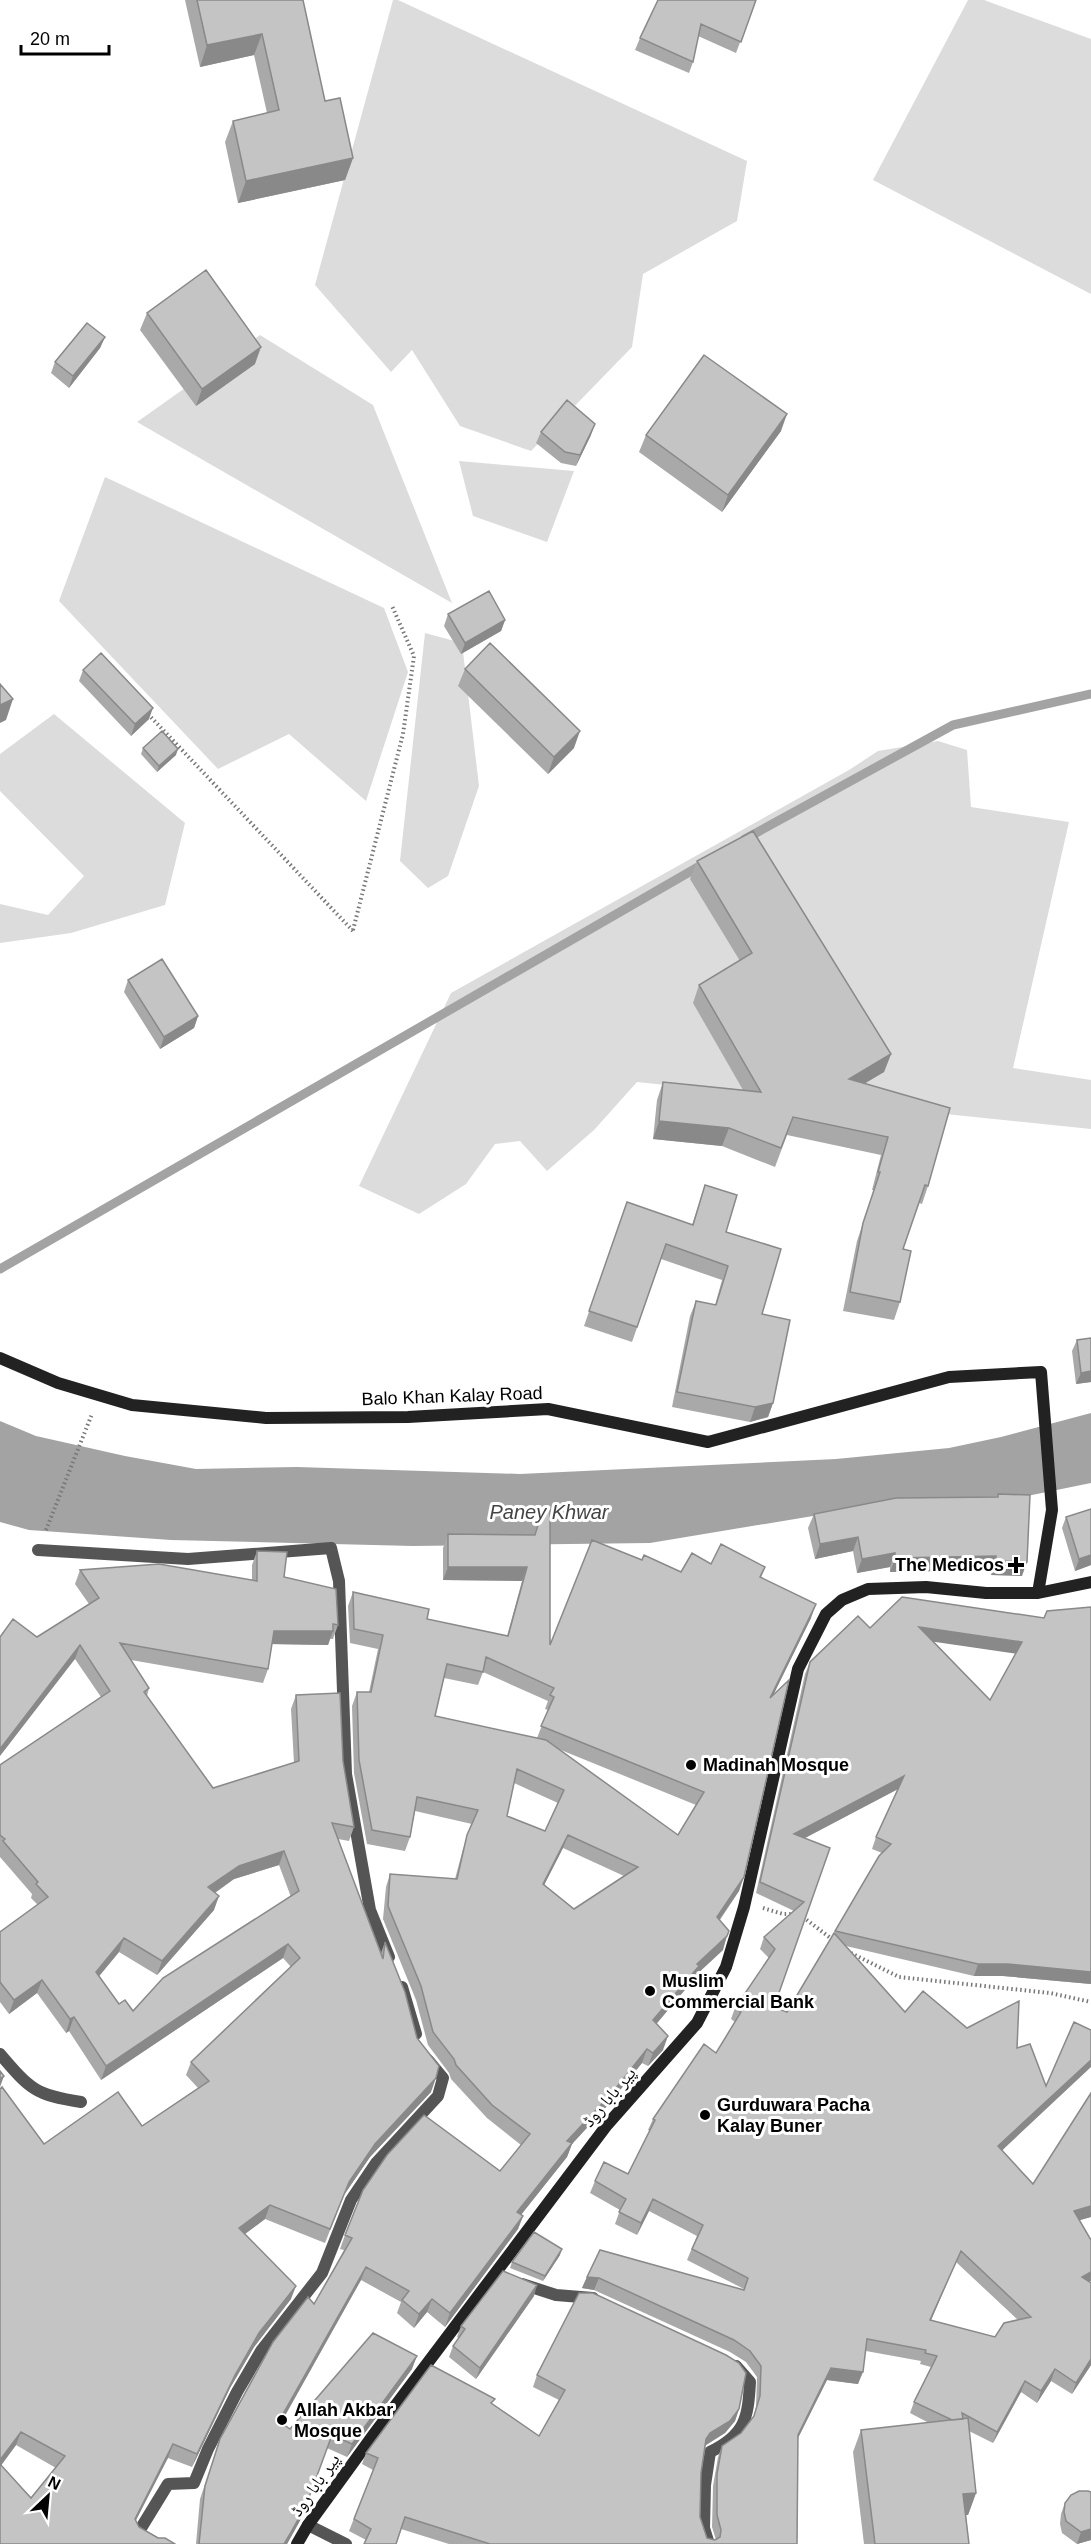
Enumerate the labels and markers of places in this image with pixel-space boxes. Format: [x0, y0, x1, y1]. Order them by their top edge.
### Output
place label: The Medicos [895, 1555, 1004, 1575]
marker: The Medicos [1009, 1558, 1023, 1572]
place label: Madinah Mosque [703, 1755, 849, 1775]
marker: Madinah Mosque [684, 1758, 698, 1772]
place label: Muslim Commercial Bank [662, 1971, 815, 2012]
marker: Muslim Commercial Bank [643, 1984, 657, 1998]
place label: Gurduwara Pacha Kalay Buner [717, 2095, 871, 2136]
marker: Gurduwara Pacha Kalay Buner [698, 2108, 712, 2122]
place label: Allah Akbar Mosque [294, 2400, 393, 2441]
marker: Allah Akbar Mosque [275, 2413, 289, 2427]

